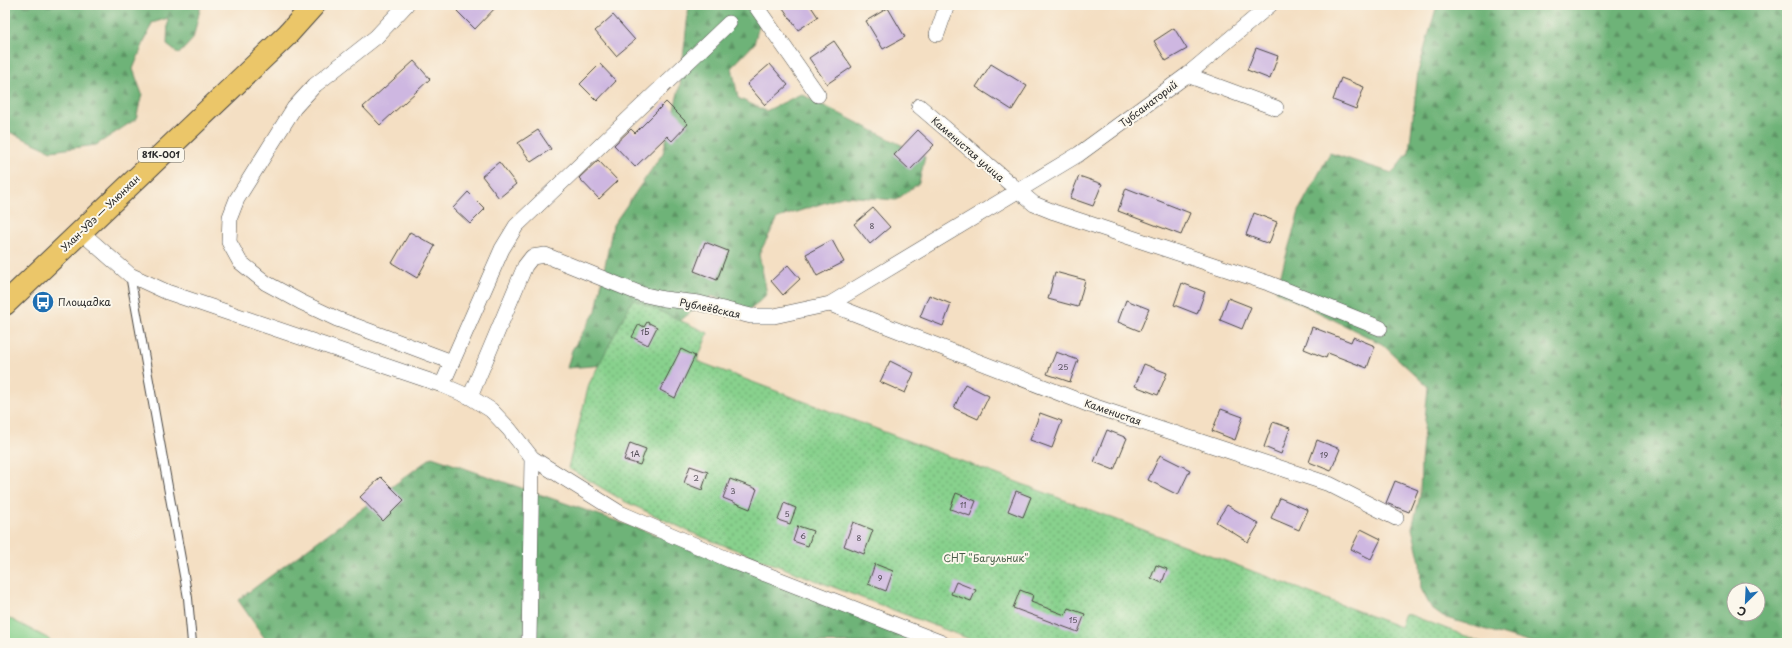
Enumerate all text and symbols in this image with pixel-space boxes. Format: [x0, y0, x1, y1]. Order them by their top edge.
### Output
street label: Тубсанаторий [1115, 77, 1180, 131]
street label: Каменистая улица [929, 113, 1009, 185]
road number: 81К-001 [138, 148, 184, 162]
street label: Улан-Удэ — Улюнхан [57, 171, 143, 254]
house number: 8 [870, 220, 875, 232]
bus stop icon: Площадка [30, 289, 56, 315]
place label: Площадка [58, 294, 112, 309]
street label: Рублеёвская [678, 294, 742, 321]
house number: 1Б [641, 326, 649, 338]
house number: 25 [1058, 361, 1068, 373]
street label: Каменистая [1083, 395, 1144, 428]
house number: 1А [630, 448, 640, 460]
house number: 19 [1320, 449, 1328, 461]
house number: 2 [693, 472, 699, 484]
house number: 3 [730, 485, 736, 497]
house number: 11 [960, 499, 966, 511]
house number: 5 [784, 508, 790, 520]
house number: 6 [800, 530, 806, 542]
house number: 8 [857, 532, 862, 544]
park label: СНТ "Багульник" [944, 550, 1028, 565]
house number: 9 [878, 572, 883, 584]
north arrow [1726, 582, 1766, 622]
text: С [1734, 602, 1749, 621]
house number: 15 [1069, 614, 1077, 626]

